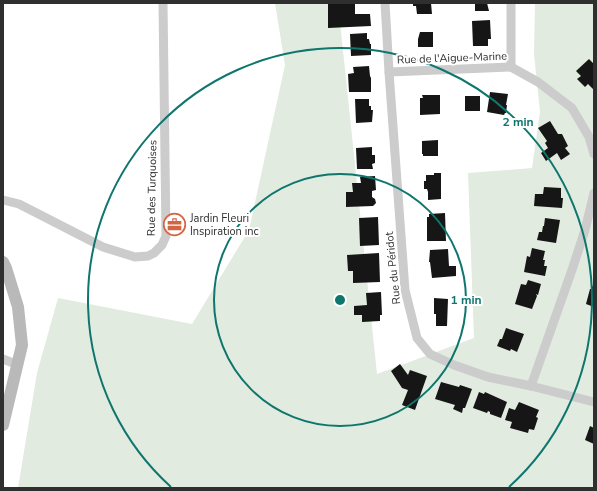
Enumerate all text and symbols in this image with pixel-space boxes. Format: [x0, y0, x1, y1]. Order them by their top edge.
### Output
street label: Rue de l'Aigue-Marine [397, 49, 507, 67]
text: 2 min [502, 114, 534, 130]
street label: Rue des Turquoises [144, 140, 160, 236]
office icon: Jardin Fleuri Inspiration inc [161, 211, 187, 237]
place label: Jardin Fleuri Inspiration inc [189, 211, 259, 239]
street label: Rue du Péridot [382, 231, 404, 305]
text: 1 min [450, 292, 482, 308]
centre of rings [333, 293, 347, 307]

